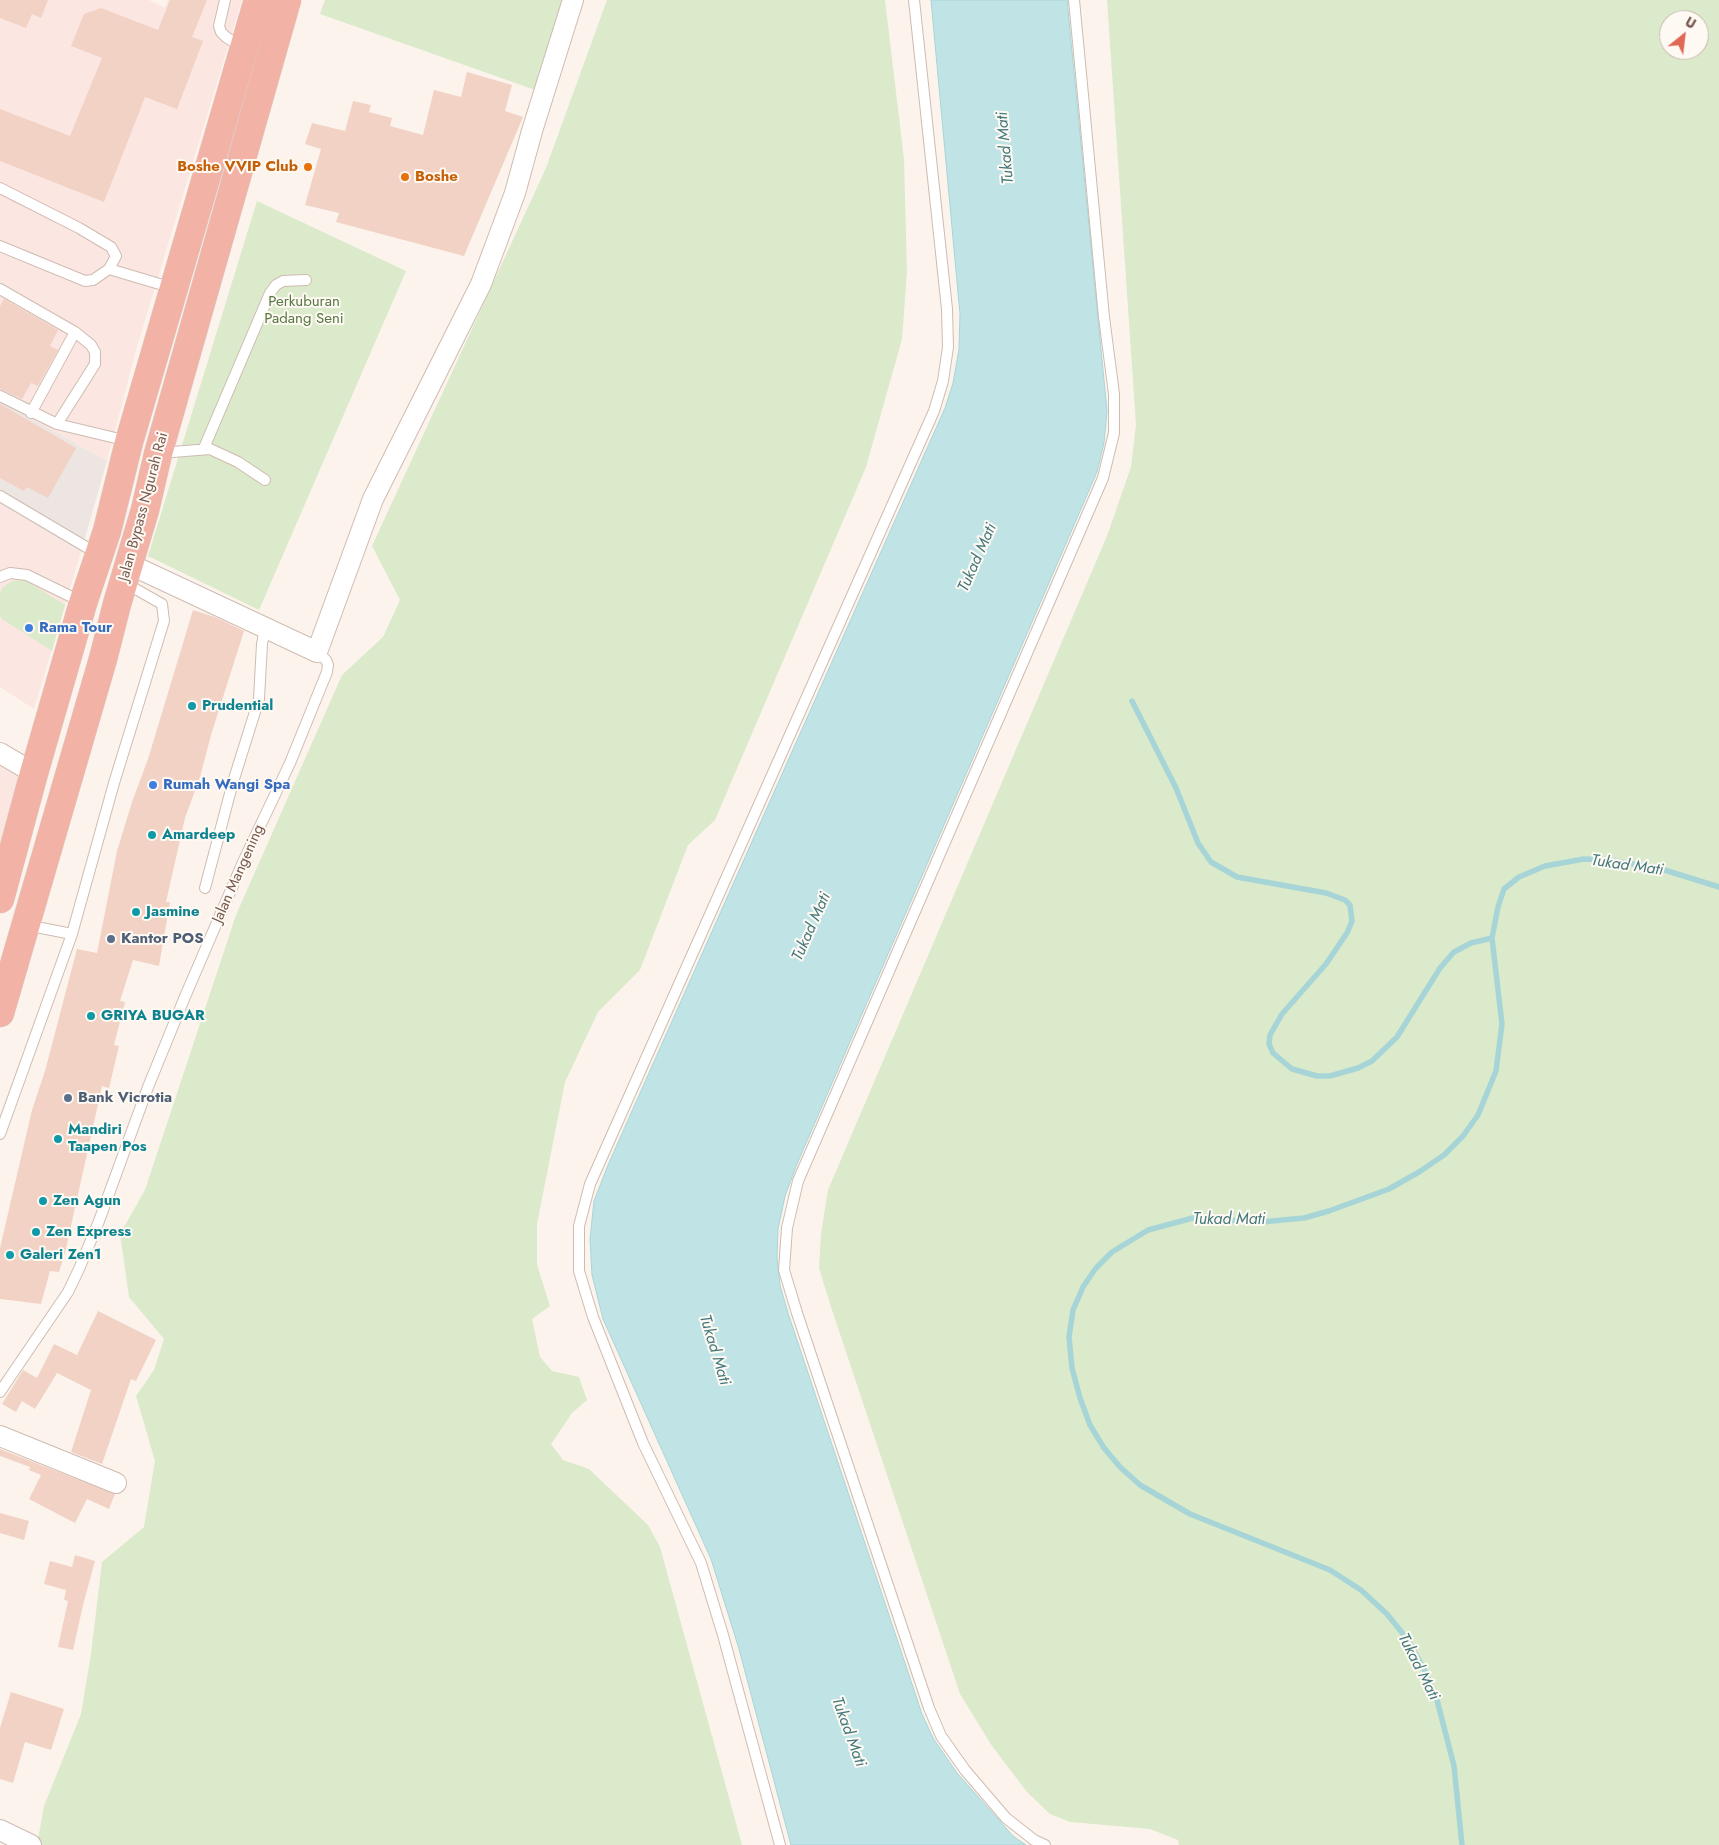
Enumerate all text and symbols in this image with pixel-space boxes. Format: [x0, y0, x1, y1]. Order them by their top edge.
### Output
north arrow [1659, 10, 1709, 60]
text: U [1682, 12, 1700, 34]
water label: Tukad Mati [993, 111, 1019, 185]
place label: Boshe VVIP Club [177, 158, 298, 176]
marker: Boshe VVIP Club [302, 161, 314, 173]
place label: Boshe [415, 168, 458, 186]
marker: Boshe [399, 171, 411, 183]
park label: Perkuburan Padang Seni [264, 293, 344, 328]
street label: Jalan Bypass Ngurah Rai [115, 431, 173, 583]
water label: Tukad Mati [954, 521, 1002, 595]
place label: Rama Tour [39, 619, 112, 637]
marker: Rama Tour [23, 622, 35, 634]
place label: Prudential [202, 697, 273, 715]
marker: Prudential [186, 700, 198, 712]
place label: Rumah Wangi Spa [163, 776, 290, 794]
marker: Rumah Wangi Spa [147, 779, 159, 791]
street label: Jalan Mangening [209, 822, 269, 926]
place label: Amardeep [162, 826, 235, 844]
marker: Amardeep [146, 829, 158, 841]
water label: Tukad Mati [1590, 851, 1664, 881]
water label: Tukad Mati [788, 890, 836, 964]
place label: Jasmine [146, 903, 200, 921]
marker: Jasmine [130, 906, 142, 918]
place label: Kantor POS [121, 930, 204, 948]
marker: Kantor POS [105, 933, 117, 945]
place label: GRIYA BUGAR [101, 1007, 205, 1025]
marker: GRIYA BUGAR [85, 1010, 97, 1022]
place label: Bank Vicrotia [78, 1089, 172, 1107]
marker: Bank Vicrotia [62, 1092, 74, 1104]
place label: Mandiri Taapen Pos [68, 1121, 147, 1156]
marker: Mandiri Taapen Pos [52, 1133, 64, 1145]
place label: Zen Agun [53, 1192, 121, 1210]
marker: Zen Agun [37, 1195, 49, 1207]
water label: Tukad Mati [1193, 1210, 1265, 1230]
place label: Zen Express [46, 1223, 131, 1241]
marker: Zen Express [30, 1226, 42, 1238]
place label: Galeri Zen1 [20, 1246, 101, 1264]
marker: Galeri Zen1 [4, 1249, 16, 1261]
water label: Tukad Mati [694, 1312, 734, 1388]
water label: Tukad Mati [1393, 1630, 1443, 1704]
water label: Tukad Mati [827, 1695, 869, 1769]

